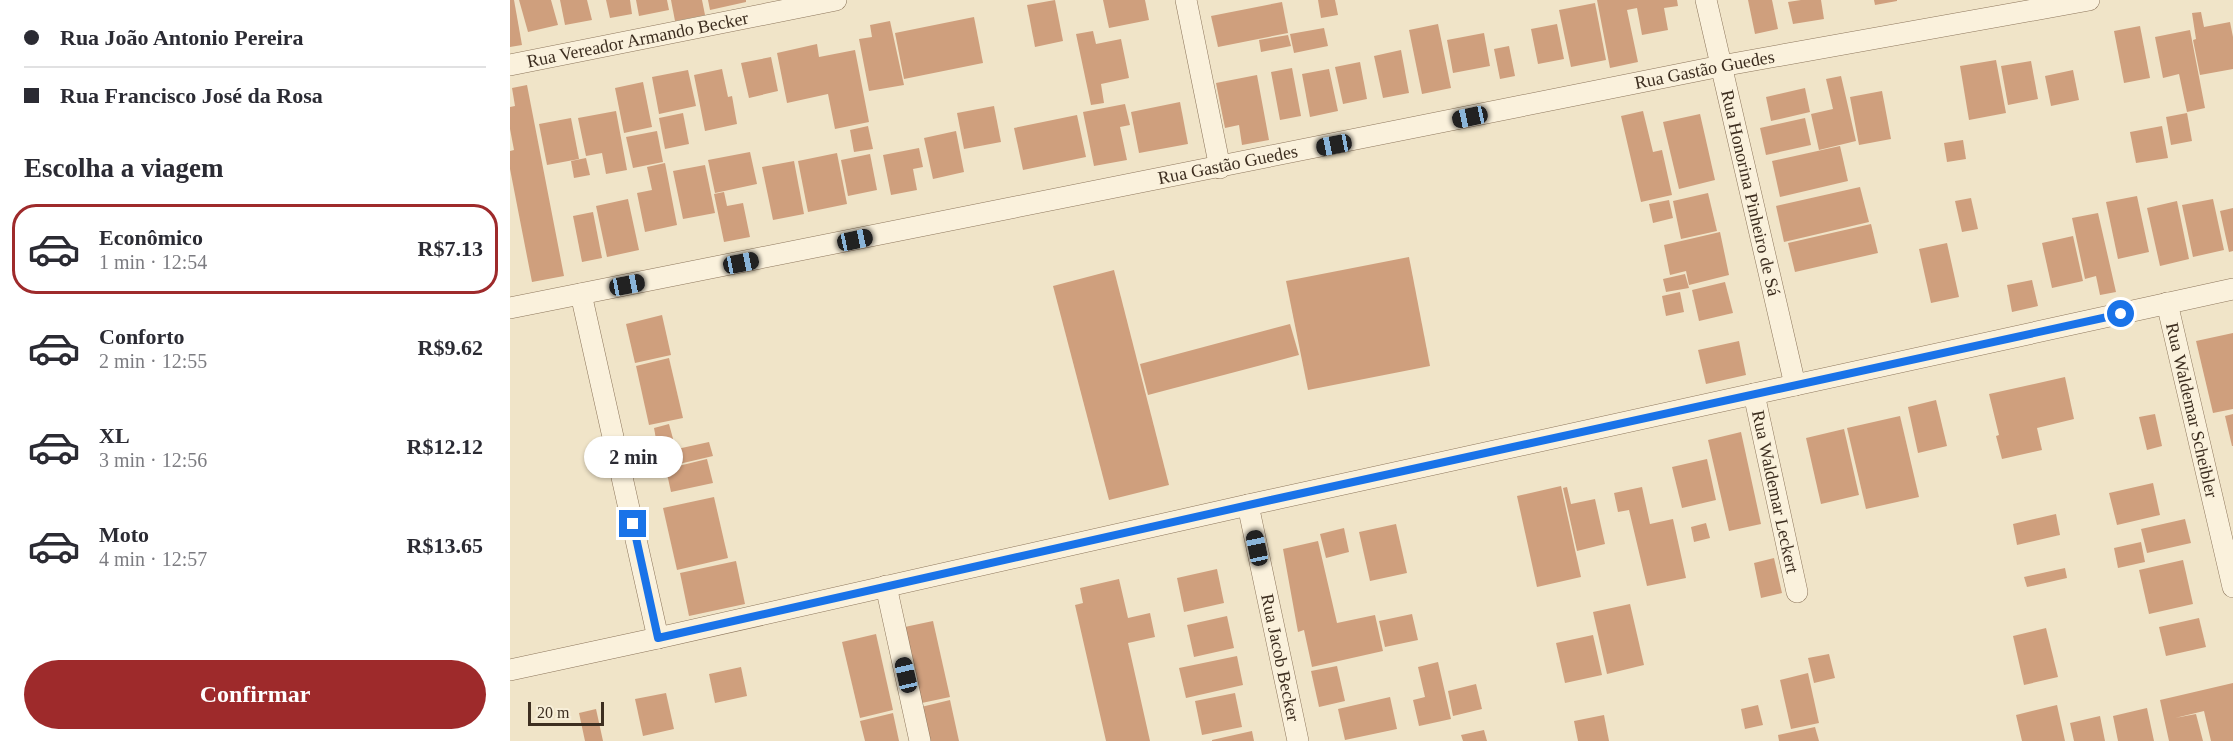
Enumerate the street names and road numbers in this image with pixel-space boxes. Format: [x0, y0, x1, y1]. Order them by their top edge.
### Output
street label: Rua Vereador Armando Becker [525, 8, 750, 71]
street label: Rua Gastão Guedes [1633, 47, 1776, 93]
street label: Rua Honorina Pinheiro de Sá [1717, 88, 1784, 298]
street label: Rua Gastão Guedes [1156, 141, 1299, 188]
street label: Rua Waldemar Scheibler [2162, 321, 2222, 500]
street label: Rua Waldemar Leckert [1748, 408, 1803, 575]
street label: Rua Jacob Becker [1257, 592, 1304, 723]

